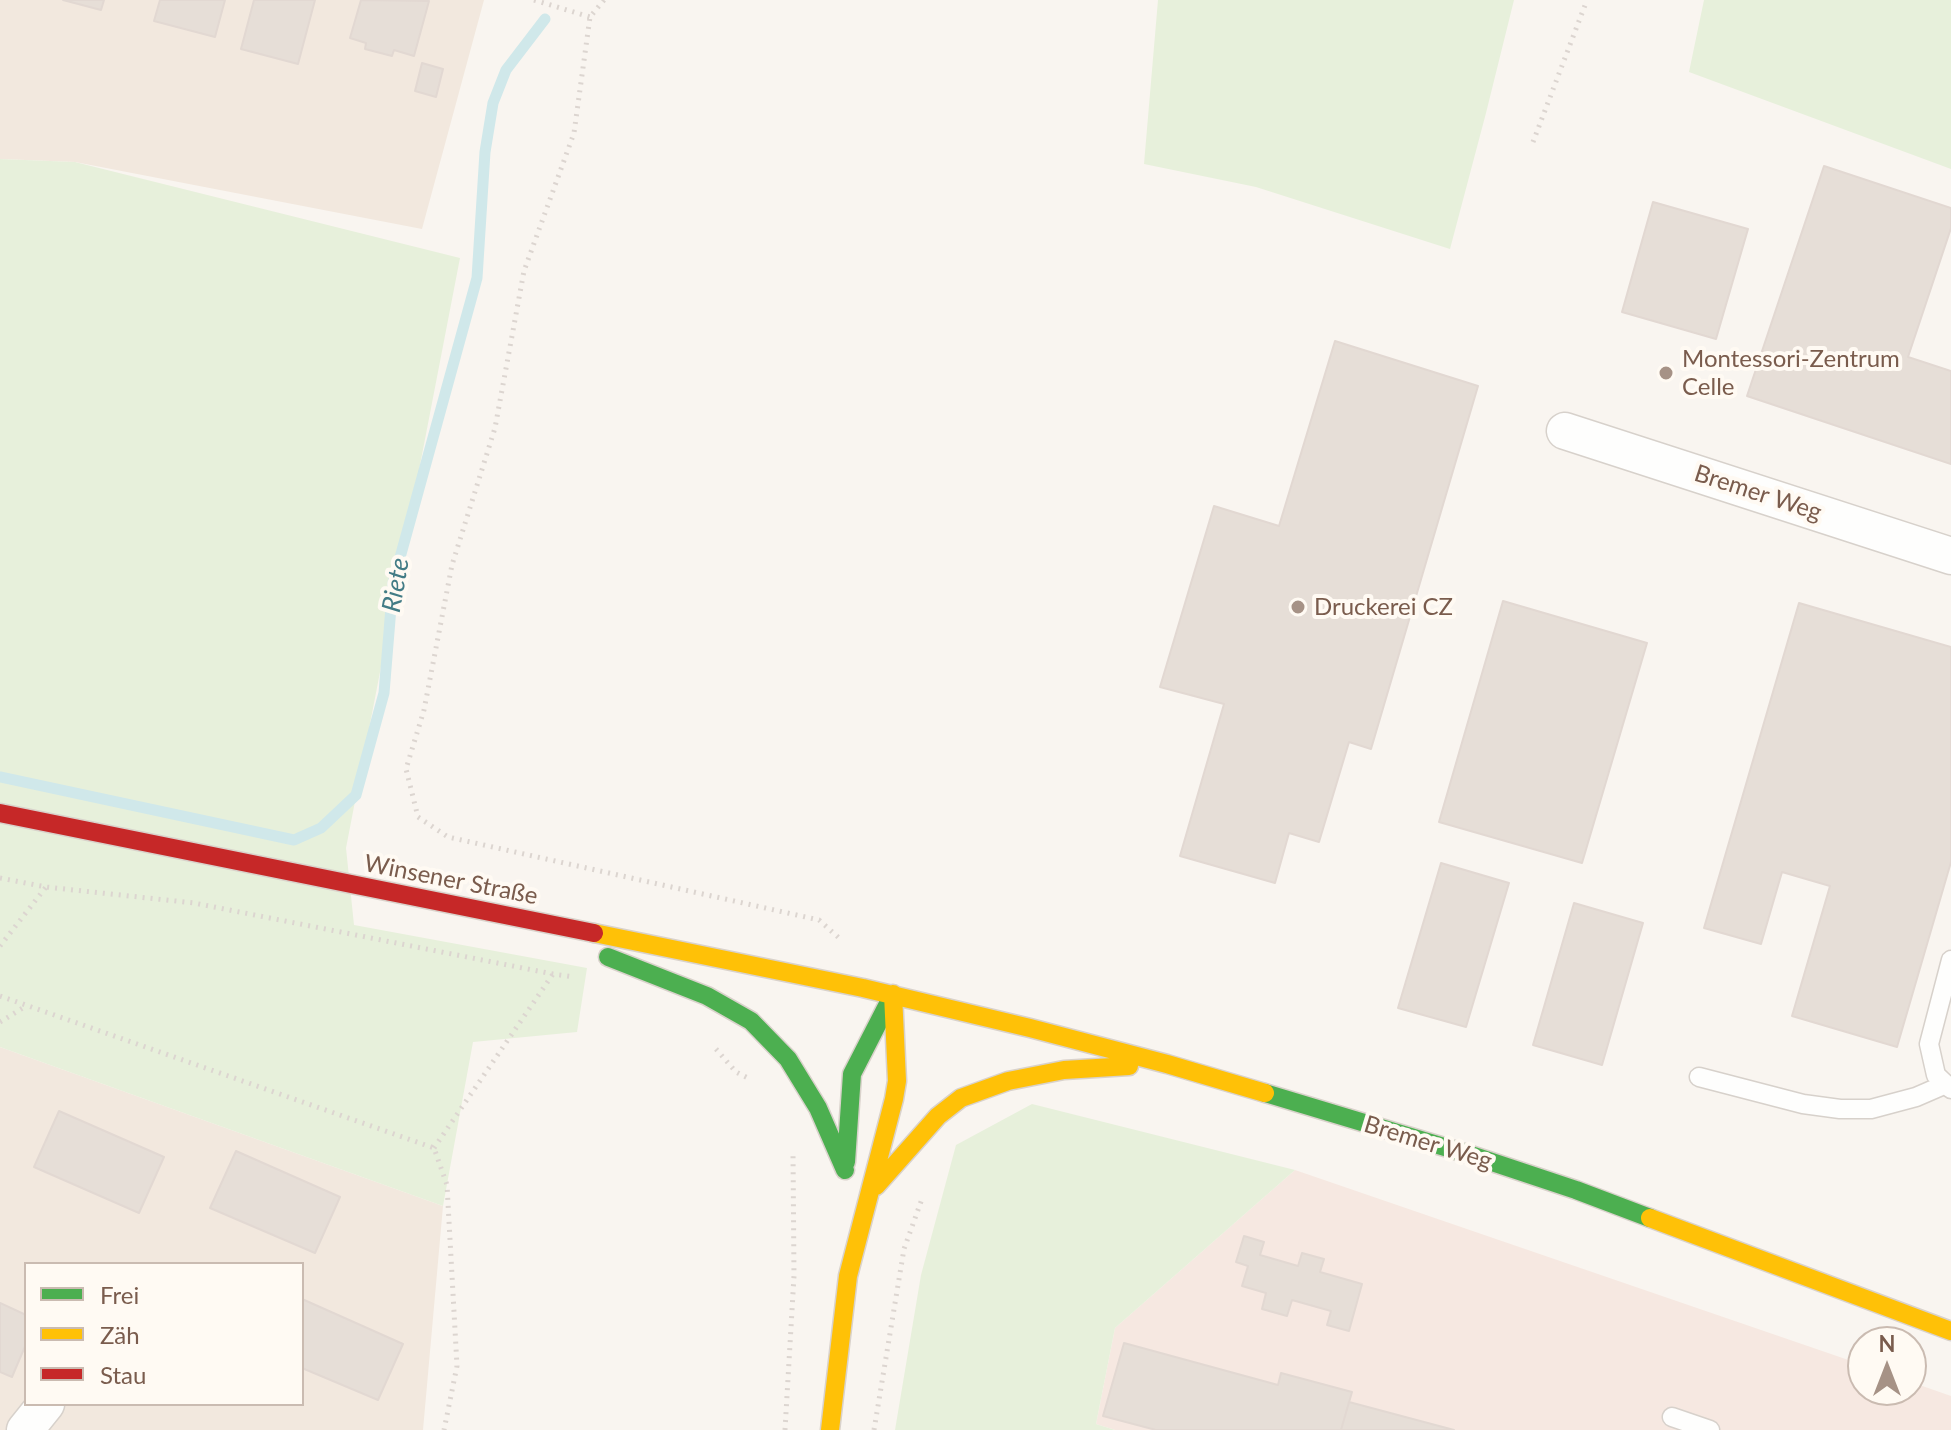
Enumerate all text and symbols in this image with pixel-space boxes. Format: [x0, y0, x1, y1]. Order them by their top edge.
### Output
place label: Montessori-Zentrum Celle [1682, 345, 1900, 401]
marker: Montessori-Zentrum Celle [1657, 364, 1675, 382]
street label: Bremer Weg [1691, 459, 1825, 527]
water label: Riete [376, 555, 416, 615]
place label: Druckerei CZ [1314, 593, 1453, 621]
marker: Druckerei CZ [1289, 598, 1307, 616]
street label: Winsener Straße [362, 849, 540, 911]
street label: Bremer Weg [1361, 1110, 1495, 1176]
legend [24, 1262, 304, 1406]
text: Frei [100, 1280, 139, 1309]
text: Zäh [100, 1320, 140, 1349]
north arrow [1847, 1326, 1927, 1406]
text: N [1879, 1330, 1895, 1357]
text: Stau [100, 1360, 146, 1389]

